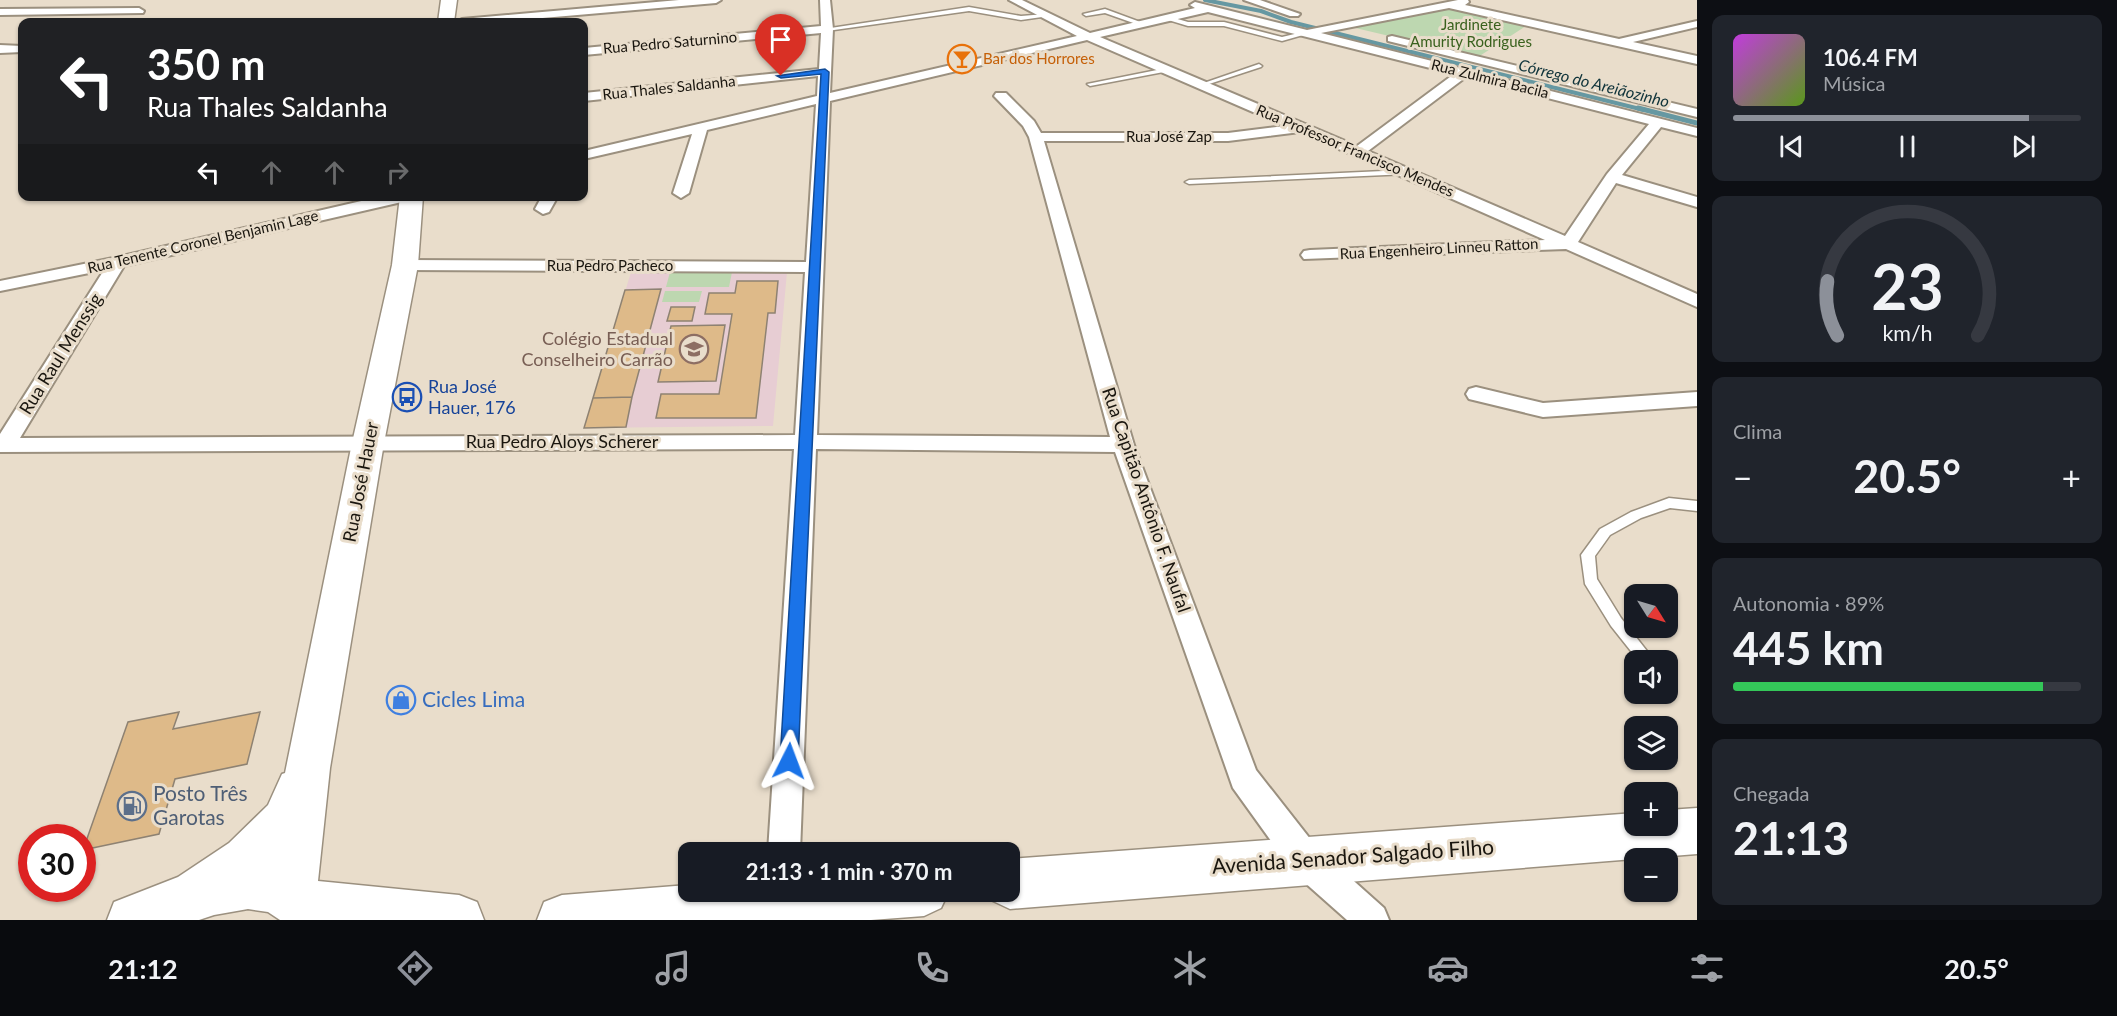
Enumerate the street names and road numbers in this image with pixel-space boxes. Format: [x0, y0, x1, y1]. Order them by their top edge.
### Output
street label: Rua Pedro Saturnino [602, 27, 738, 57]
street label: Rua Zulmira Bacila [1430, 55, 1551, 101]
street label: Rua Thales Saldanha [601, 71, 736, 103]
street label: Rua Professor Francisco Mendes [1254, 100, 1457, 200]
street label: Rua José Zap [1126, 127, 1212, 145]
street label: Rua Tenente Coronel Benjamin Lage [86, 206, 320, 276]
street label: Rua Engenheiro Linneu Ratton [1339, 234, 1539, 262]
street label: Rua Pedro Pacheco [547, 256, 673, 274]
street label: Rua Raul Menssig [14, 289, 106, 418]
street label: Rua Capitão Antônio F. Naufal [1098, 384, 1196, 615]
street label: Rua José Hauer [338, 419, 383, 544]
street label: Rua Pedro Aloys Scherer [466, 430, 659, 452]
street label: Avenida Senador Salgado Filho [1211, 833, 1495, 878]

